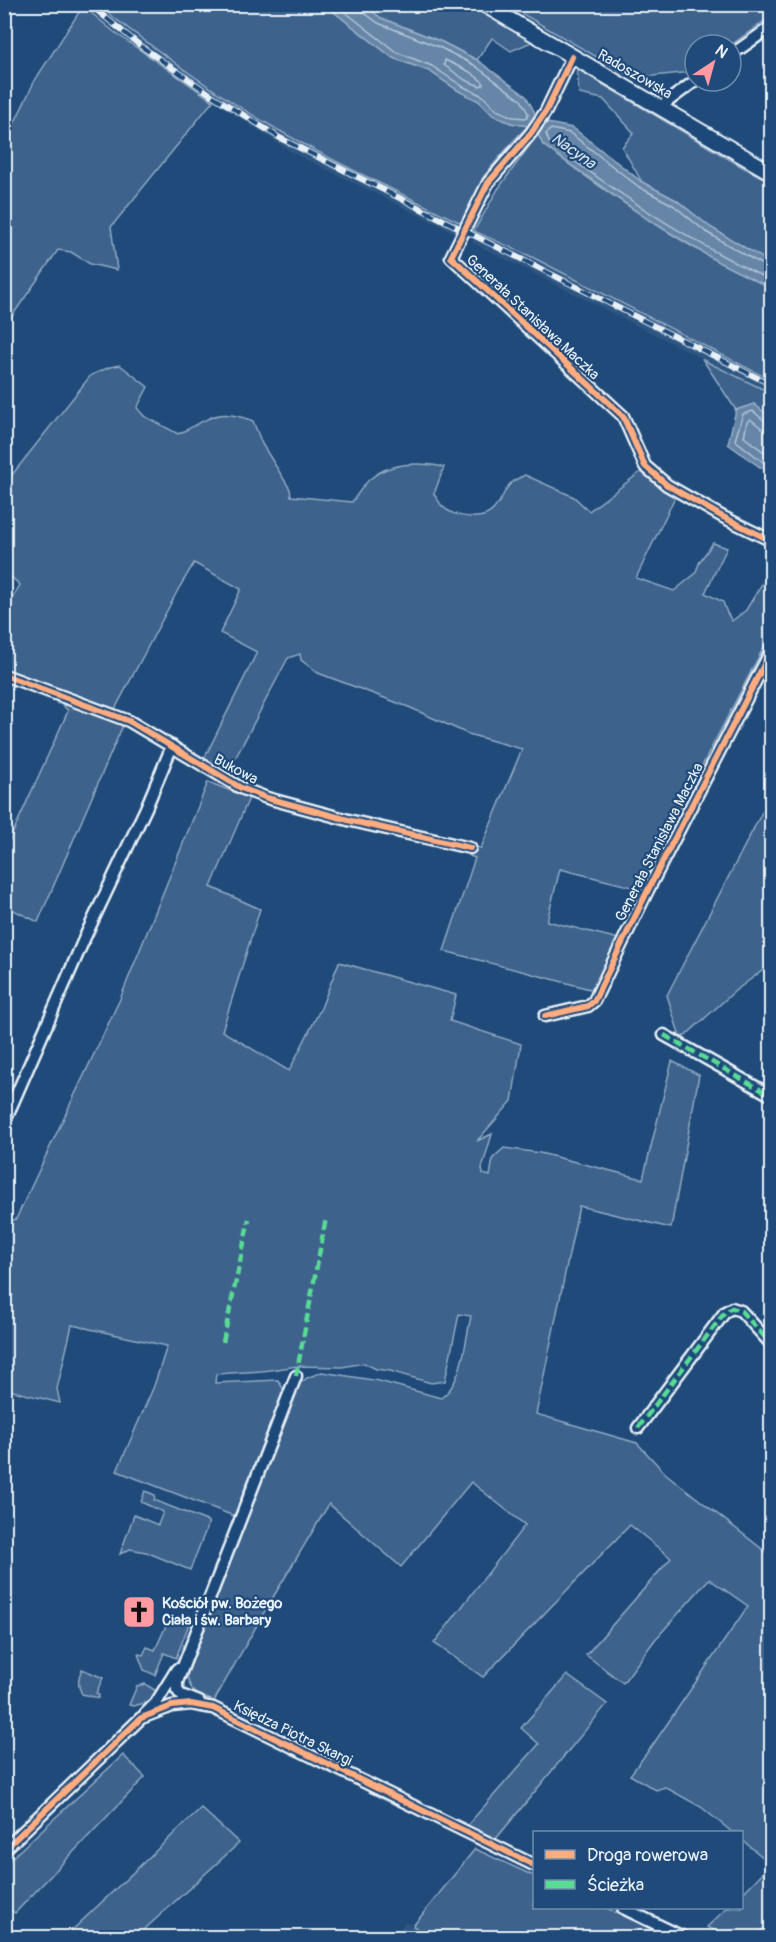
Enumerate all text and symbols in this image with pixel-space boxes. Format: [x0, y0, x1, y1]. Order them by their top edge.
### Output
north arrow [683, 33, 743, 93]
text: N [711, 40, 732, 63]
street label: Radoszowska [594, 45, 676, 103]
water label: Nacyna [547, 128, 601, 174]
street label: Generała Stanisława Maczka [462, 250, 603, 384]
street label: Bukowa [210, 750, 261, 789]
street label: Generała Stanisława Maczka [611, 760, 708, 925]
church icon: Kościół pw. Bożego Ciała i św. Barbary [121, 1594, 157, 1630]
place label: Kościół pw. Bożego Ciała i św. Barbary [162, 1594, 282, 1630]
street label: Księdza Piotra Skargi [230, 1696, 356, 1771]
legend [533, 1831, 743, 1909]
text: Droga rowerowa [587, 1844, 708, 1867]
text: Ścieżka [587, 1874, 644, 1897]

